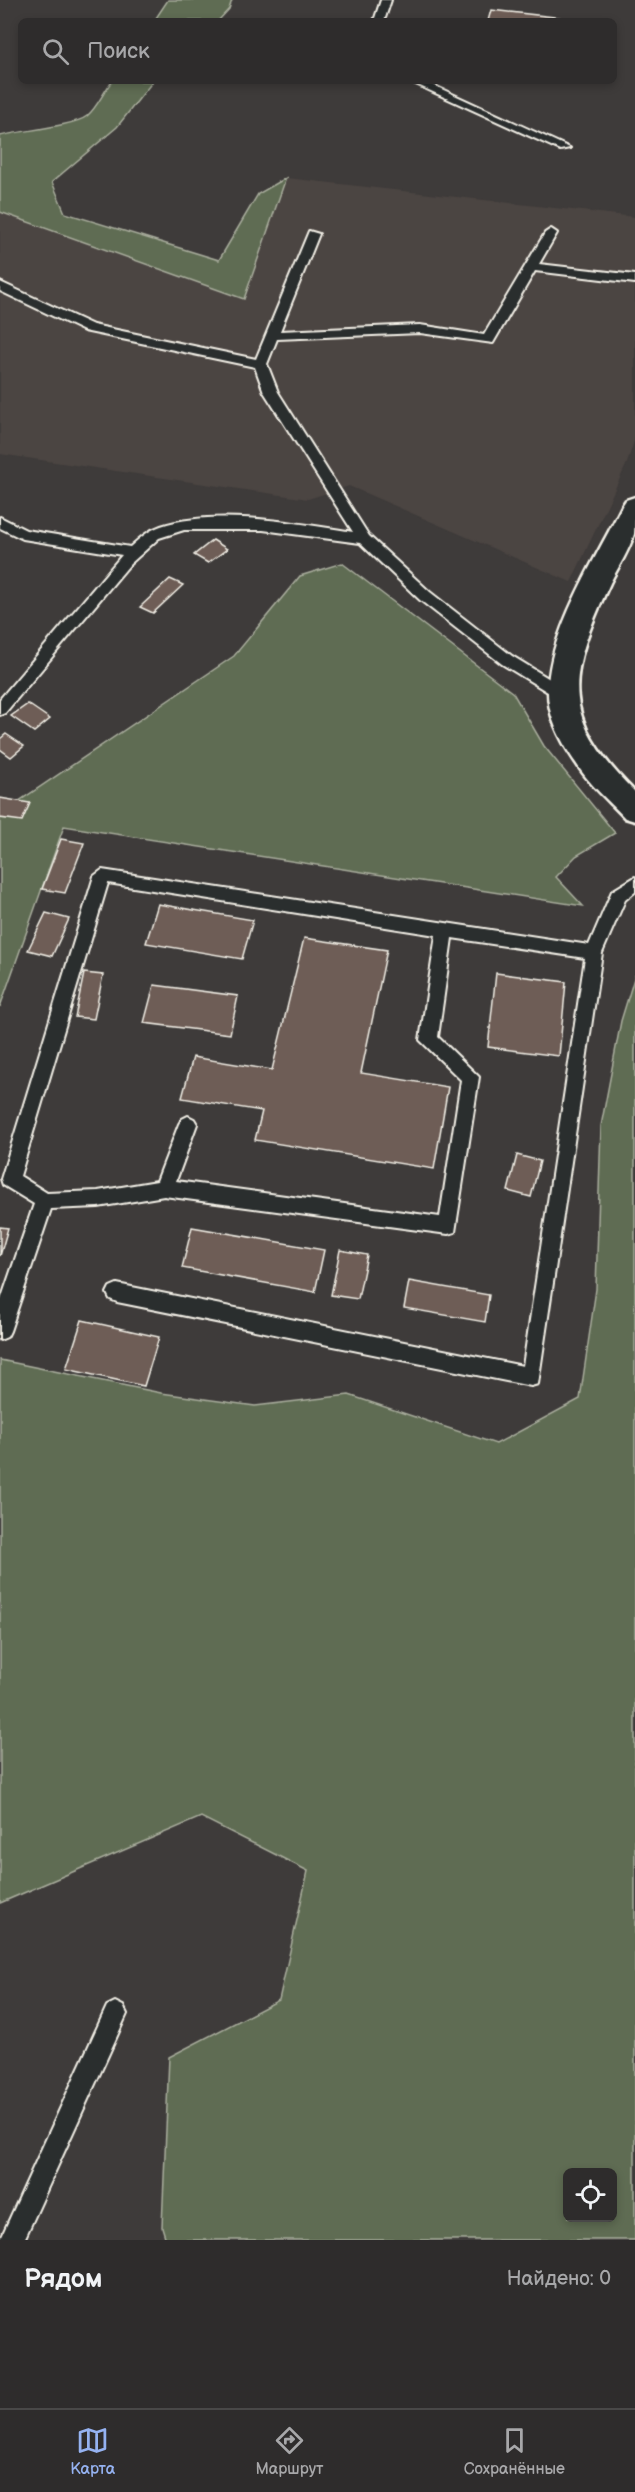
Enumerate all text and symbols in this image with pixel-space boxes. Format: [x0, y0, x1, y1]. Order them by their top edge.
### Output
search box [18, 18, 617, 84]
icon: search [39, 35, 72, 68]
text: Поиск [87, 38, 150, 65]
map controls [563, 2168, 617, 2222]
button: locate [563, 2168, 617, 2222]
text: Рядом [24, 2264, 102, 2295]
text: Найдено: 0 [507, 2267, 611, 2291]
tab: Карта [70, 2424, 115, 2479]
tab: Маршрут [255, 2424, 324, 2479]
tab: Сохранённые [464, 2424, 565, 2479]

